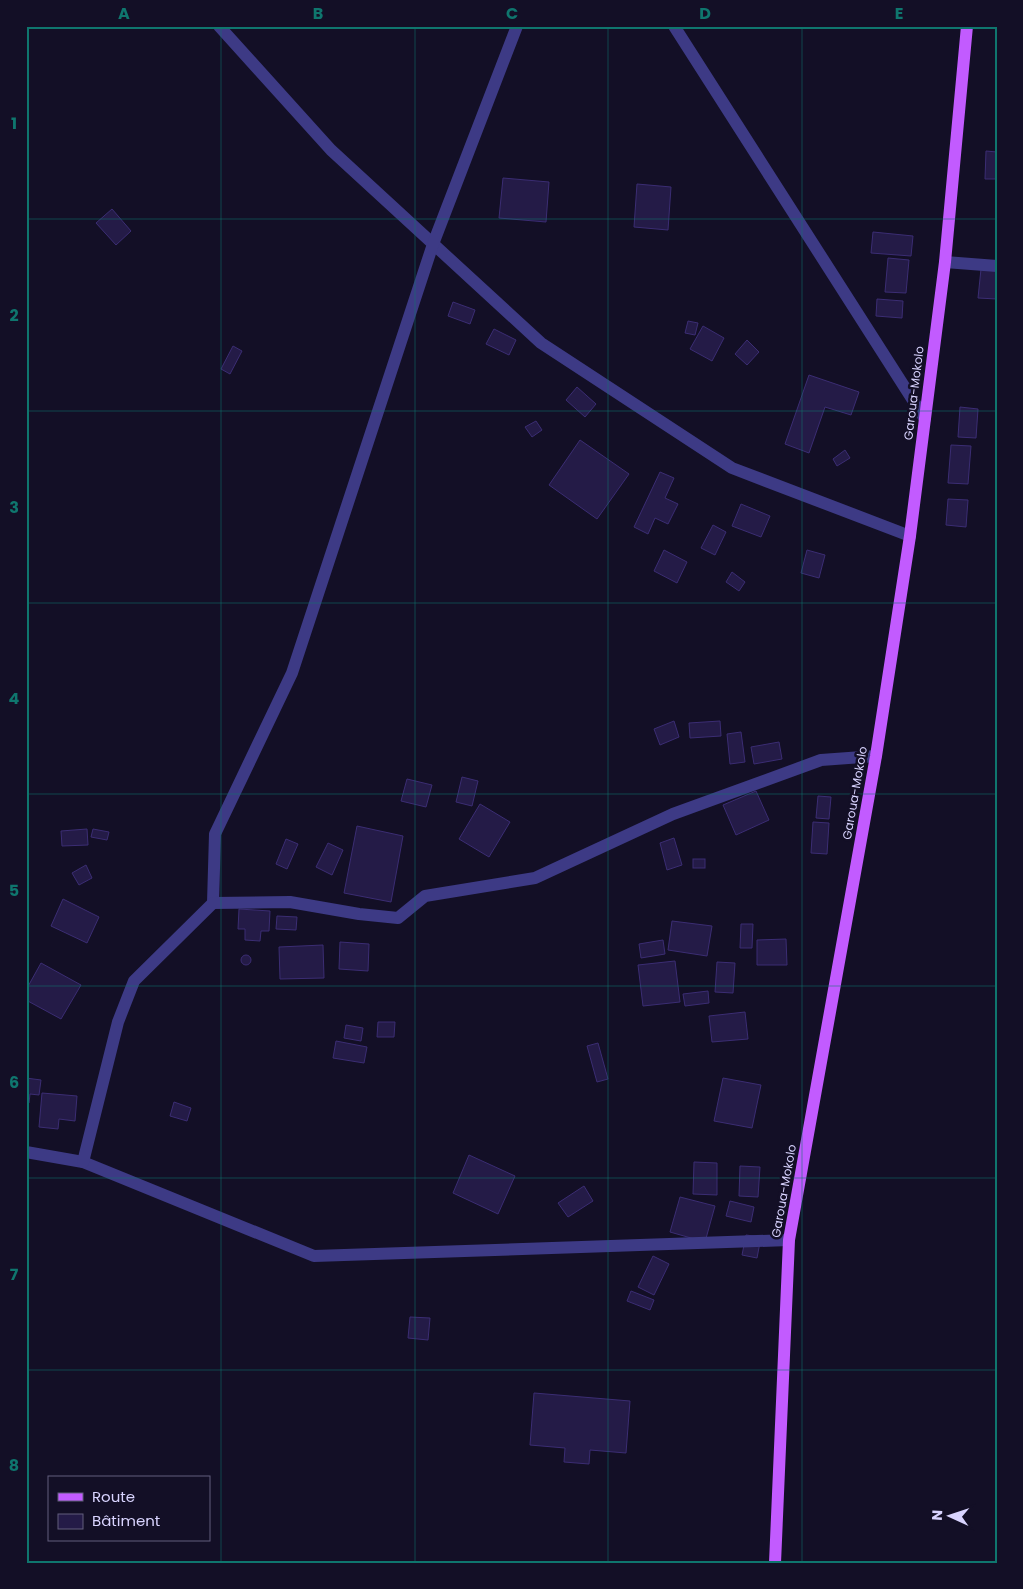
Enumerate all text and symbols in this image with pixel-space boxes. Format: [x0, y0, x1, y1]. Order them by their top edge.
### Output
text: A [118, 2, 130, 25]
text: B [313, 2, 323, 25]
text: C [506, 2, 518, 25]
text: D [699, 2, 711, 25]
text: E [895, 2, 903, 25]
text: 1 [11, 112, 17, 135]
text: 2 [9, 304, 19, 327]
street label: Garoua-Mokolo [899, 345, 928, 441]
text: 3 [9, 496, 19, 519]
text: 4 [9, 687, 20, 710]
street label: Garoua-Mokolo [838, 745, 871, 841]
text: 5 [9, 879, 19, 902]
text: 6 [9, 1071, 19, 1094]
street label: Garoua-Mokolo [767, 1143, 800, 1239]
text: 7 [10, 1263, 19, 1286]
text: 8 [9, 1454, 19, 1477]
legend [48, 1476, 210, 1542]
text: Route [92, 1486, 135, 1507]
north arrow [926, 1492, 976, 1542]
text: Bâtiment [92, 1510, 160, 1531]
text: N [927, 1510, 947, 1521]

